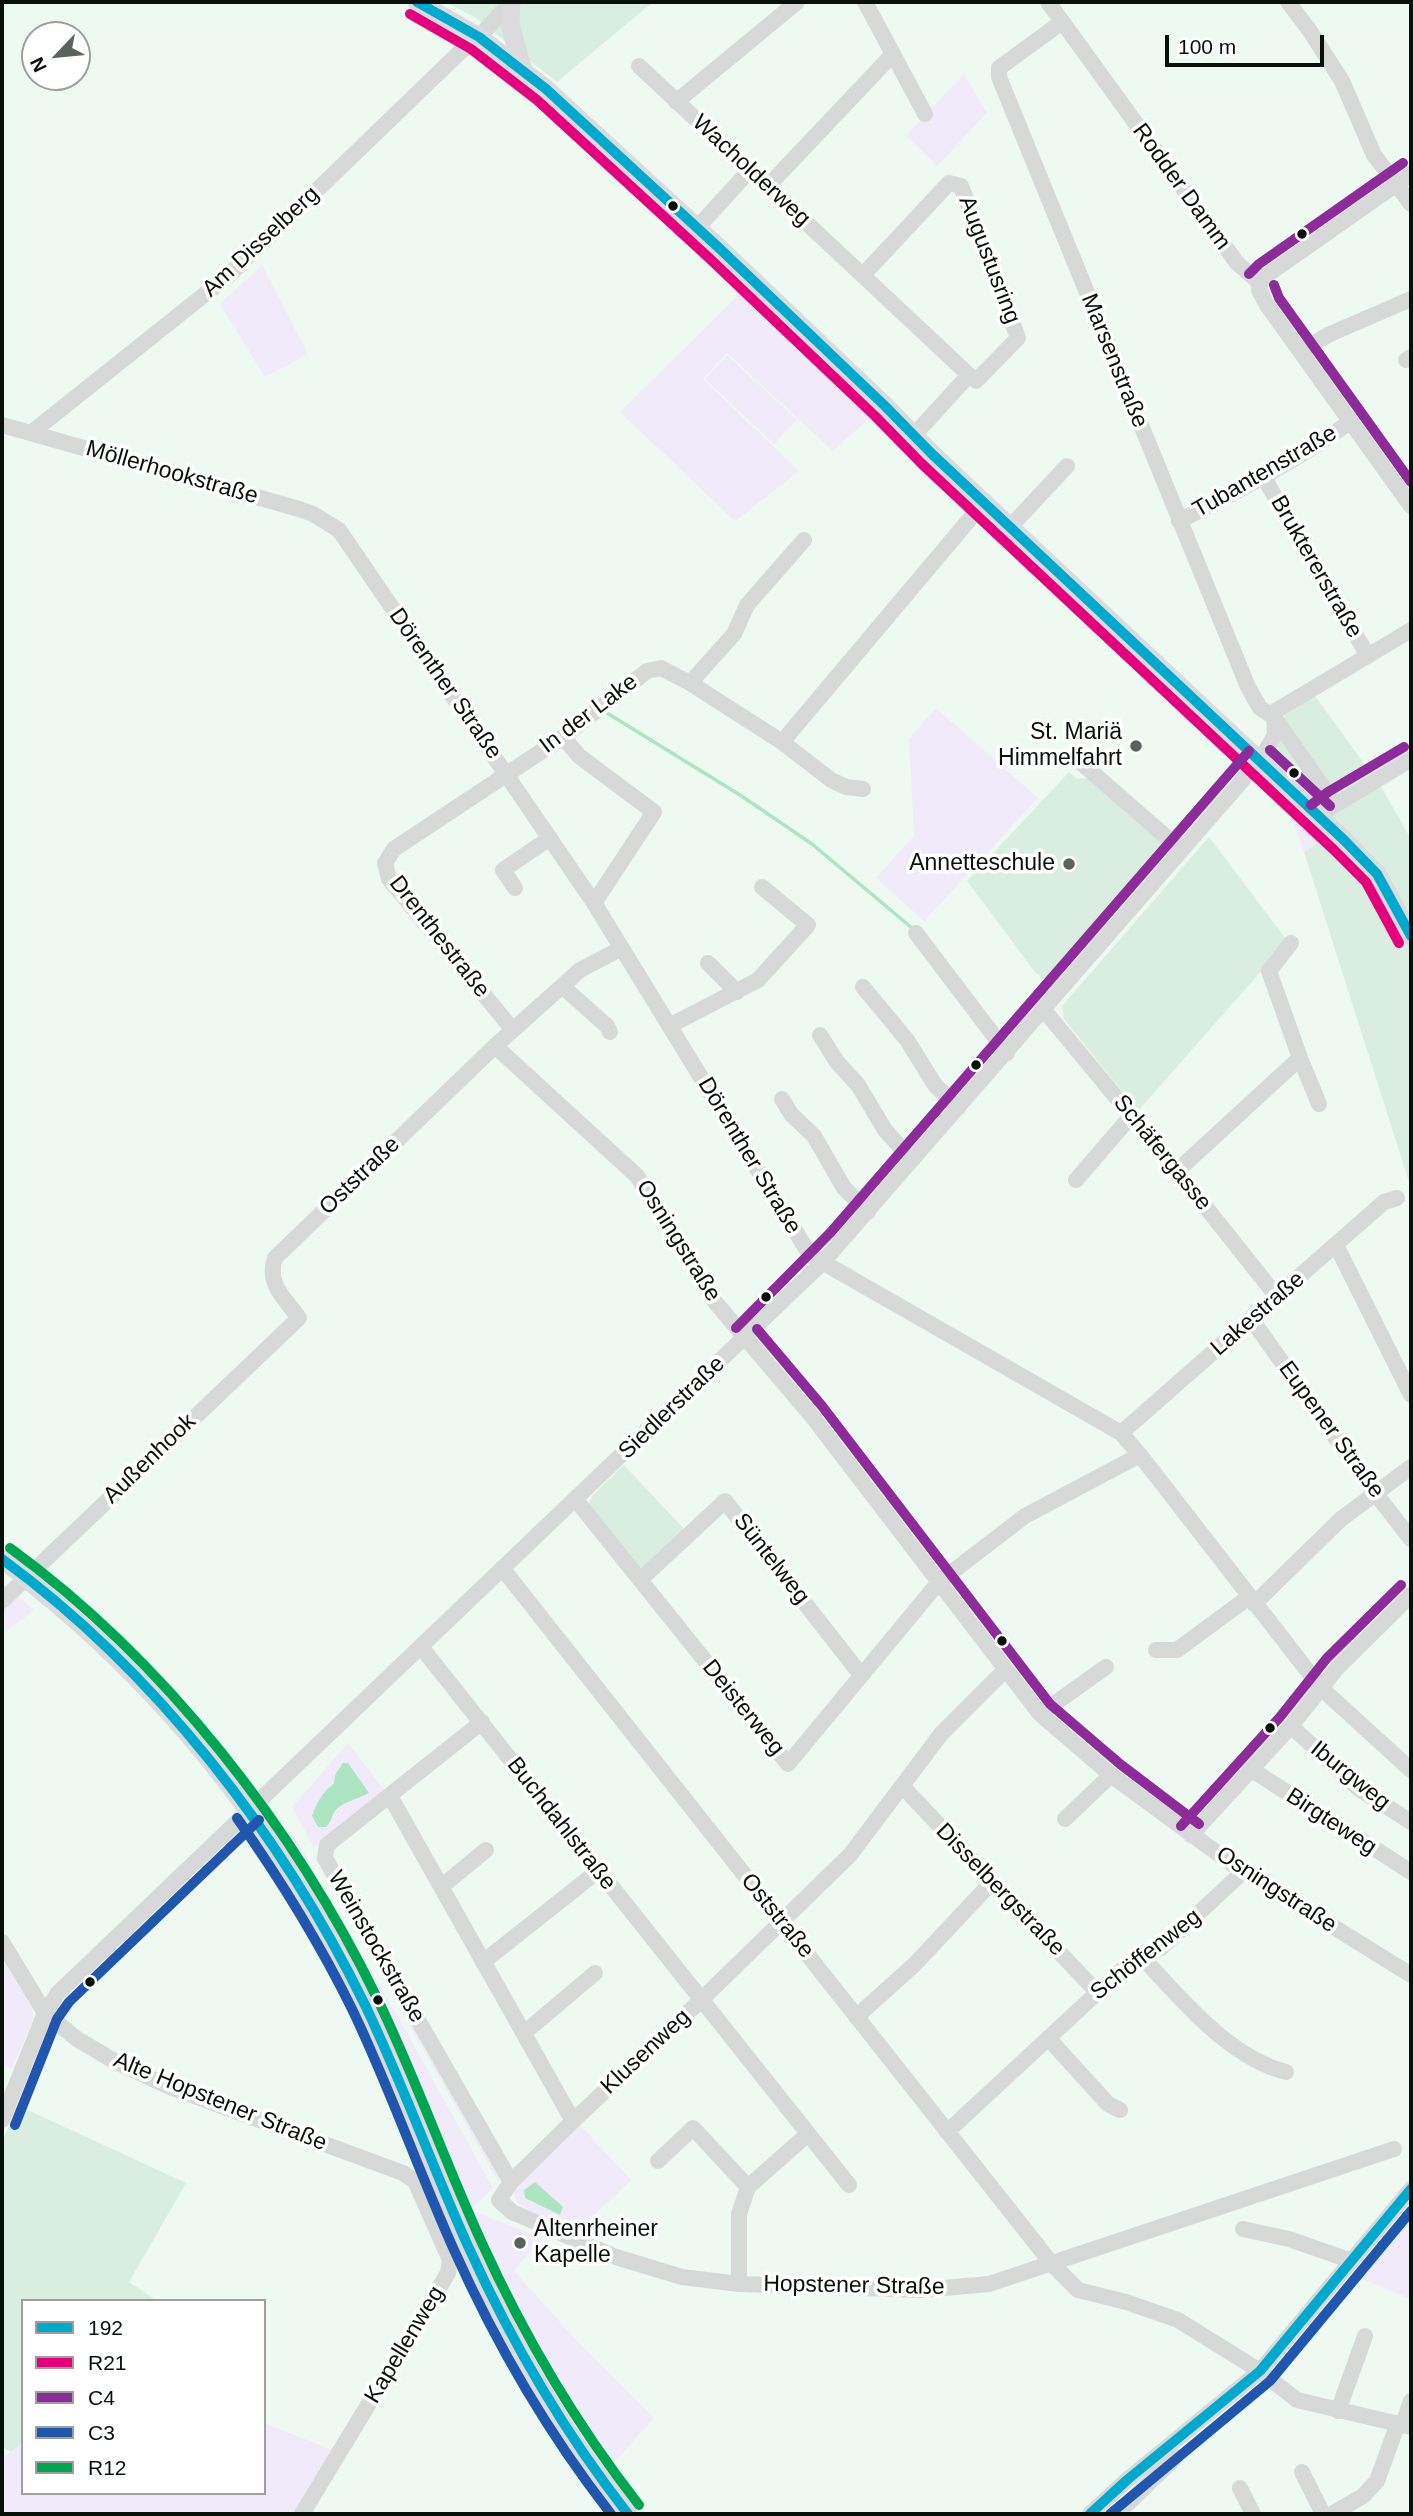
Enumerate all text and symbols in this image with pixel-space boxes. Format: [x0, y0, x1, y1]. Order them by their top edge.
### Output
north arrow [21, 21, 91, 91]
scale bar [1168, 21, 1327, 65]
text: 100 m [1178, 35, 1236, 58]
text: N [26, 54, 51, 75]
street label: Wacholderweg [686, 109, 816, 233]
street label: Rodder Damm [1126, 118, 1236, 256]
street label: Am Disselberg [197, 181, 325, 303]
street label: Augustusring [952, 192, 1026, 328]
unlabelled marker [666, 199, 680, 213]
unlabelled marker [1295, 227, 1309, 241]
street label: Marsenstraße [1075, 290, 1153, 432]
street label: Tubantenstraße [1188, 420, 1342, 524]
street label: Möllerhookstraße [83, 435, 261, 511]
street label: Bruktererstraße [1264, 491, 1368, 643]
street label: Dörenther Straße [383, 603, 507, 765]
street label: In der Lake [535, 668, 643, 760]
place label: St. Mariä Himmelfahrt [998, 719, 1122, 773]
marker: St. Mariä Himmelfahrt [1128, 738, 1144, 754]
unlabelled marker [1287, 766, 1301, 780]
place label: Annetteschule [909, 850, 1055, 878]
marker: Annetteschule [1061, 856, 1077, 872]
street label: Drenthestraße [383, 871, 495, 1003]
unlabelled marker [969, 1058, 983, 1072]
street label: Dörenther Straße [691, 1073, 807, 1239]
street label: Schäfergasse [1107, 1090, 1217, 1216]
street label: Oststraße [314, 1131, 406, 1221]
street label: Osningstraße [630, 1175, 726, 1307]
street label: Lakestraße [1206, 1266, 1310, 1362]
unlabelled marker [759, 1290, 773, 1304]
street label: Siedlerstraße [613, 1351, 731, 1465]
street label: Eupener Straße [1272, 1356, 1390, 1504]
street label: Außenhook [98, 1408, 202, 1510]
street label: Süntelweg [727, 1508, 815, 1610]
unlabelled marker [995, 1634, 1009, 1648]
street label: Deisterweg [696, 1655, 790, 1761]
unlabelled marker [1263, 1721, 1277, 1735]
street label: Iburgweg [1305, 1736, 1395, 1816]
street label: Buchdahlstraße [501, 1752, 621, 1896]
street label: Birgteweg [1281, 1783, 1381, 1861]
street label: Disselbergstraße [930, 1818, 1070, 1962]
street label: Osningstraße [1211, 1841, 1341, 1939]
street label: Weinstockstraße [321, 1866, 431, 2028]
street label: Oststraße [735, 1868, 819, 1964]
street label: Schöffenweg [1085, 1903, 1207, 2007]
unlabelled marker [83, 1975, 97, 1989]
unlabelled marker [371, 1993, 385, 2007]
street label: Klusenweg [595, 2004, 697, 2100]
street label: Alte Hopstener Straße [109, 2047, 331, 2157]
place label: Altenrheiner Kapelle [534, 2216, 658, 2270]
marker: Altenrheiner Kapelle [512, 2235, 528, 2251]
street label: Hopstener Straße [763, 2271, 945, 2301]
street label: Kapellenweg [359, 2281, 451, 2409]
legend [21, 2299, 266, 2495]
text: 192 [88, 2316, 123, 2339]
text: R21 [88, 2351, 127, 2374]
text: C4 [88, 2386, 115, 2409]
text: C3 [88, 2421, 115, 2444]
text: R12 [88, 2456, 127, 2479]

